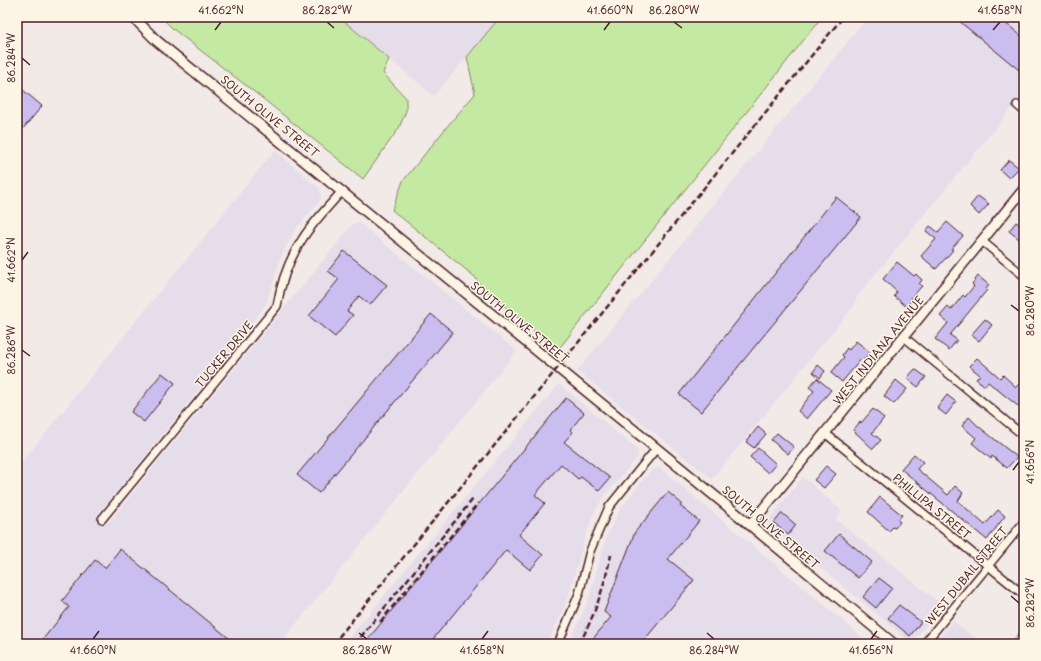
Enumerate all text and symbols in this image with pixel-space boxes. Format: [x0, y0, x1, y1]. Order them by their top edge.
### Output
text: 41.662°N [198, 2, 244, 17]
text: 86.282°W [302, 2, 353, 17]
text: 41.660°N [587, 2, 633, 17]
text: 86.280°W [649, 2, 700, 17]
text: 41.658°N [978, 2, 1023, 17]
text: 86.284°W [3, 32, 18, 83]
street label: SOUTH OLIVE STREET [217, 71, 323, 161]
text: 41.662°N [3, 237, 18, 283]
street label: SOUTH OLIVE STREET [467, 277, 573, 367]
text: 86.280°W [1022, 285, 1037, 336]
street label: WEST INDIANA AVENUE [829, 292, 927, 408]
street label: TUCKER DRIVE [191, 317, 257, 391]
text: 86.286°W [3, 324, 18, 375]
text: 41.656°N [1022, 440, 1037, 484]
street label: PHILLIPA STREET [889, 469, 975, 543]
street label: SOUTH OLIVE STREET [719, 481, 824, 573]
street label: WEST DUBAIL STREET [921, 523, 1012, 629]
text: 86.282°W [1022, 577, 1037, 628]
text: 41.660°N [70, 642, 116, 657]
text: 86.286°W [342, 642, 393, 657]
text: 41.658°N [460, 642, 505, 657]
text: 86.284°W [689, 642, 740, 657]
text: 41.656°N [849, 642, 893, 657]

